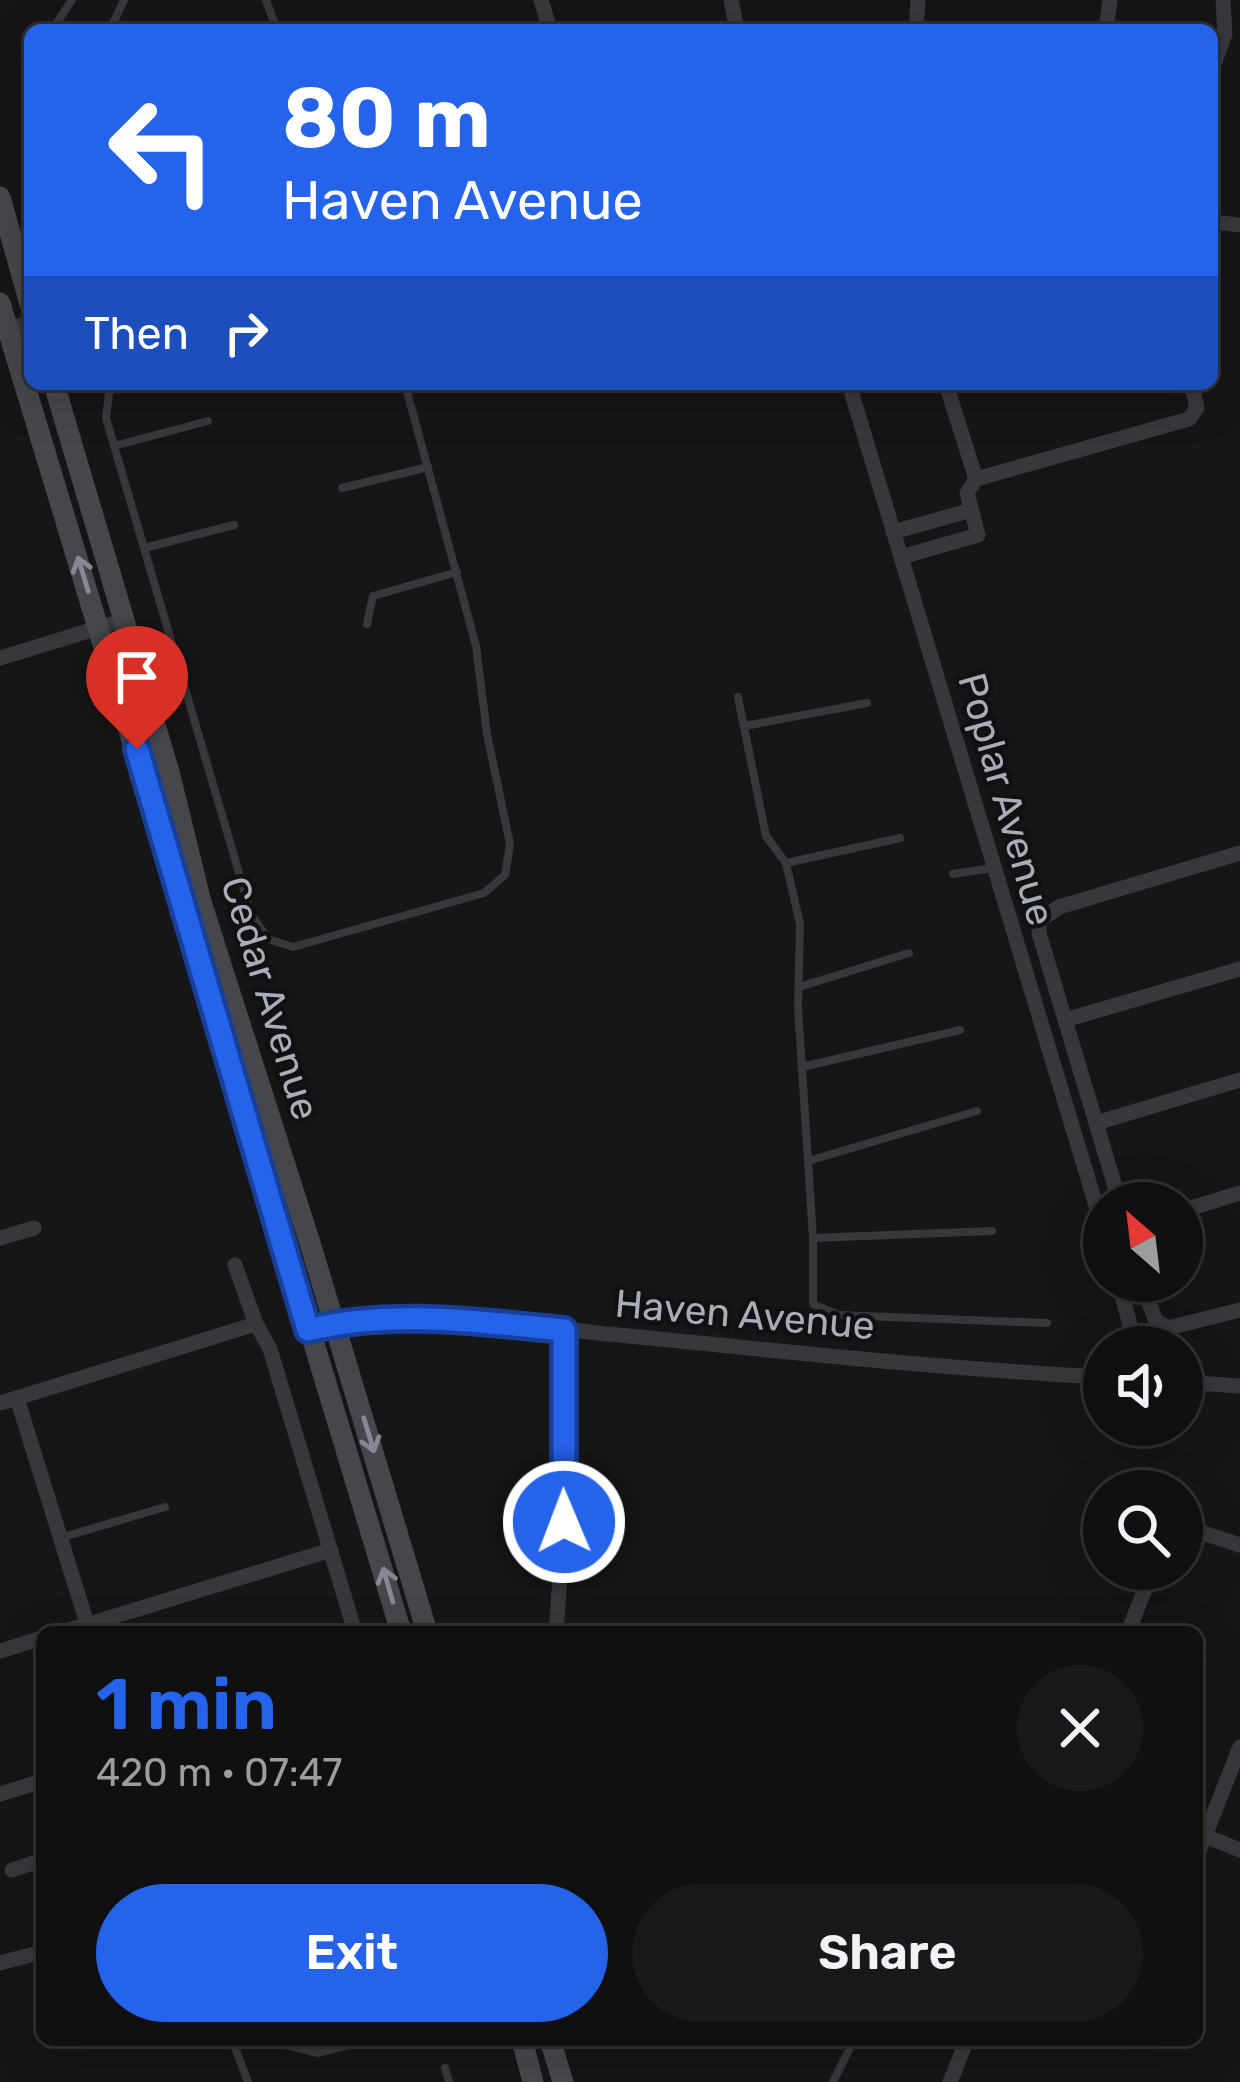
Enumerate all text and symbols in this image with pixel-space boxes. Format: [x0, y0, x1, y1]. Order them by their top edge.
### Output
text: 80 m [282, 68, 491, 168]
icon: left [84, 72, 240, 228]
text: Haven Avenue [282, 169, 643, 233]
icon: right [213, 300, 279, 366]
text: Then [84, 307, 189, 360]
one-way arrow [71, 556, 93, 594]
pin [86, 626, 188, 749]
icon: arrive [104, 644, 170, 710]
street label: Poplar Avenue [948, 668, 1064, 931]
street label: Cedar Avenue [211, 871, 329, 1125]
north arrow [1083, 1182, 1203, 1302]
map controls [1083, 1182, 1203, 1590]
street label: Haven Avenue [613, 1281, 877, 1349]
button: sound [1083, 1326, 1203, 1446]
one-way arrow [360, 1415, 382, 1453]
position arrow [501, 1459, 627, 1585]
button: search [1083, 1470, 1203, 1590]
one-way arrow [375, 1567, 397, 1605]
text: 1 min [96, 1662, 277, 1747]
button: close [1017, 1665, 1143, 1791]
text: 420 m · 07:47 [96, 1750, 342, 1796]
button: Exit [96, 1884, 608, 2022]
button: Share [632, 1884, 1143, 2022]

